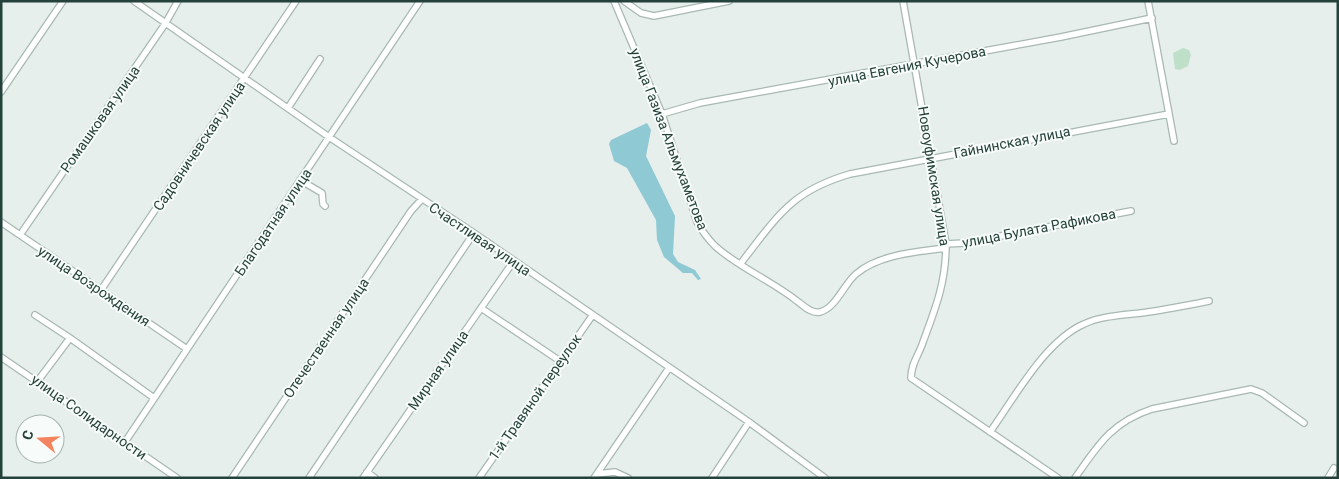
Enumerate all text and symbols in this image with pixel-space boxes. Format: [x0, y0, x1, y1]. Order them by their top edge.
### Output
street label: улица Евгения Кучерова [827, 43, 987, 89]
street label: улица Газиза Альмухаметова [627, 46, 711, 232]
street label: Ромашковая улица [57, 63, 143, 175]
street label: Садовничевская улица [150, 78, 248, 214]
street label: Новоуфимская улица [915, 105, 953, 247]
street label: Гайнинская улица [952, 123, 1072, 161]
street label: Благодатная улица [231, 165, 315, 279]
street label: Счастливая улица [426, 199, 534, 279]
street label: улица Булата Рафикова [961, 205, 1117, 251]
street label: улица Возрождения [35, 243, 153, 329]
street label: Отечественная улица [280, 275, 372, 401]
street label: Мирная улица [405, 327, 471, 413]
street label: 1-й Травяной переулок [485, 331, 585, 463]
street label: улица Солидарности [28, 371, 150, 463]
north arrow [15, 414, 65, 464]

